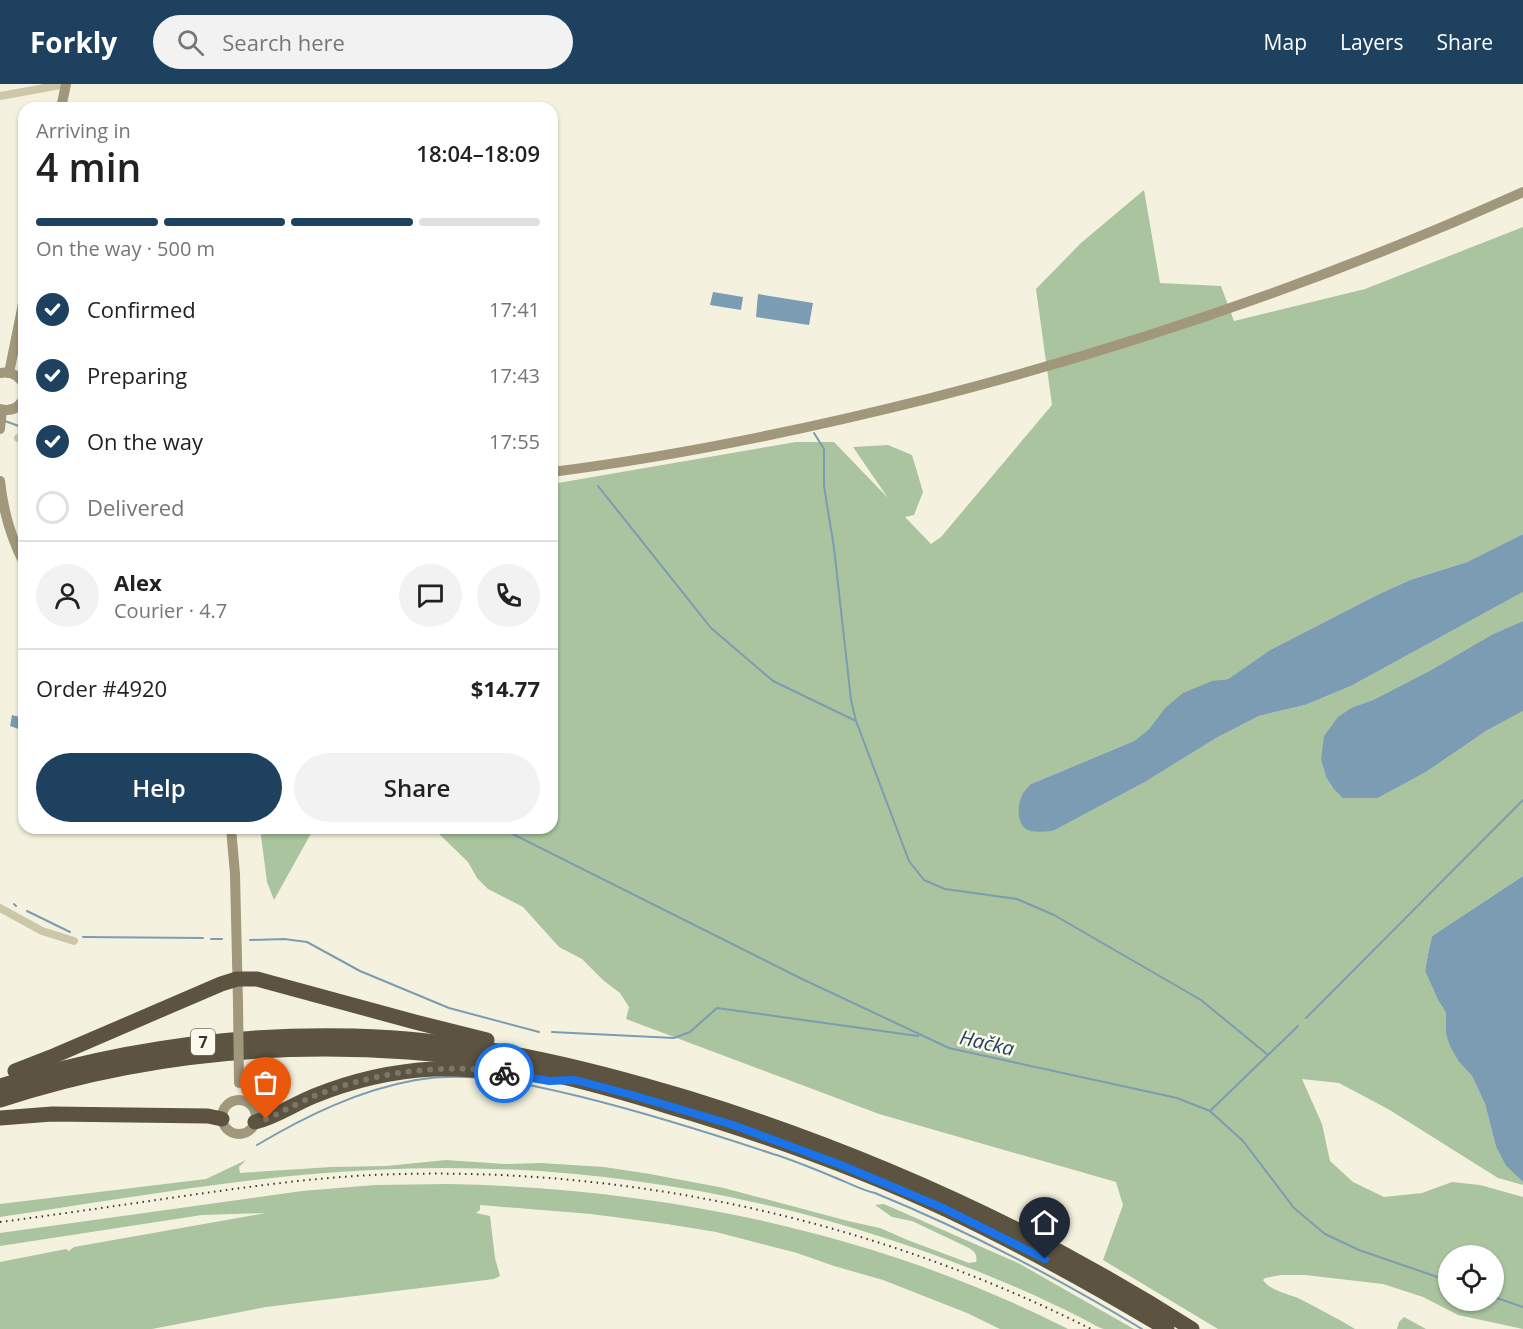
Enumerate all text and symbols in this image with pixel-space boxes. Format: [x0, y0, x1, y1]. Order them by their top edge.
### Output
search box [153, 15, 573, 69]
text: Forkly [30, 23, 117, 61]
icon: search [174, 26, 207, 59]
text: Search here [222, 27, 345, 57]
text: Map [1264, 28, 1307, 56]
text: Layers [1340, 28, 1404, 56]
text: Share [1437, 28, 1493, 56]
text: Arriving in [36, 117, 131, 144]
text: 18:04–18:09 [416, 138, 540, 168]
text: 4 min [36, 140, 141, 193]
text: On the way · 500 m [36, 235, 215, 262]
icon: check [36, 293, 69, 326]
text: Confirmed [87, 294, 196, 324]
text: 17:41 [489, 296, 540, 323]
icon: check [36, 359, 69, 392]
text: Preparing [87, 360, 187, 390]
text: 17:43 [489, 362, 540, 389]
icon: check [36, 425, 69, 458]
text: On the way [87, 426, 203, 456]
text: 17:55 [489, 428, 540, 455]
text: Delivered [87, 492, 185, 522]
button: person [36, 564, 99, 627]
button: chat [399, 564, 462, 627]
button: phone [477, 564, 540, 627]
text: Alex [114, 567, 162, 597]
text: Courier · 4.7 [114, 597, 227, 624]
text: Order #4920 [36, 673, 167, 703]
text: $14.77 [471, 673, 540, 703]
button: Help [36, 753, 282, 822]
button: Share [294, 753, 540, 822]
water label: Hačka [957, 1023, 1017, 1062]
road number: 7 [191, 1029, 215, 1055]
courier [474, 1043, 534, 1103]
pin [240, 1057, 291, 1119]
icon: bike [488, 1057, 521, 1090]
icon: bag [249, 1066, 282, 1099]
pin [1019, 1197, 1070, 1259]
icon: home [1028, 1206, 1061, 1239]
map controls [1438, 1245, 1504, 1311]
button: locate [1438, 1245, 1504, 1311]

